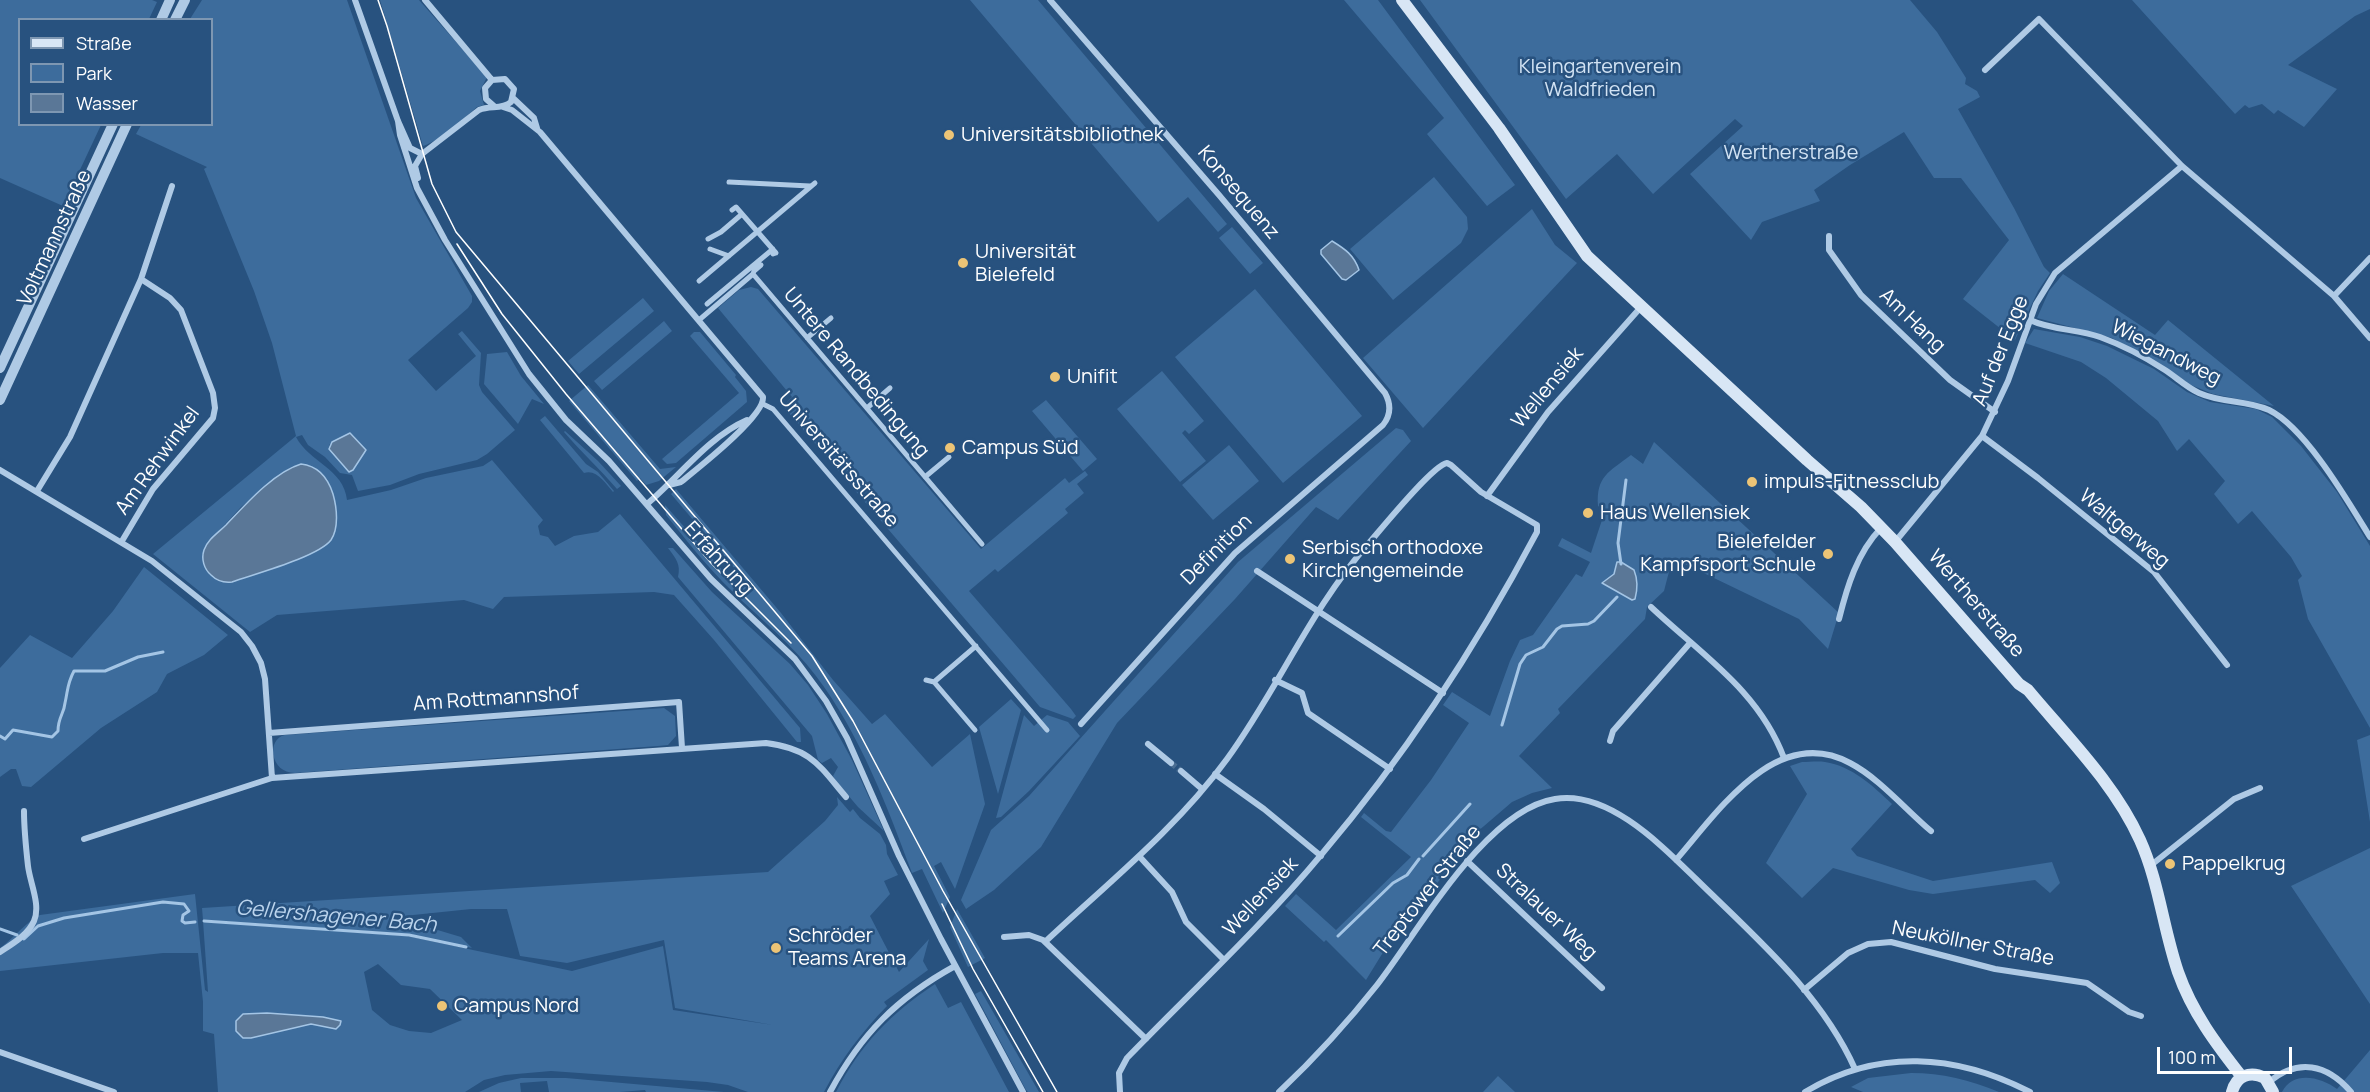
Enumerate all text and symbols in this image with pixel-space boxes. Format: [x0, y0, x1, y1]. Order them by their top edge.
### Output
legend [18, 18, 213, 126]
text: Straße [76, 31, 132, 55]
park label: Kleingartenverein Waldfrieden [1519, 55, 1681, 102]
text: Park [76, 61, 112, 85]
text: Wasser [76, 91, 138, 115]
place label: Universitätsbibliothek [961, 123, 1164, 147]
marker: Universitätsbibliothek [942, 128, 956, 142]
street label: Konsequenz [1192, 141, 1284, 245]
park label: Wertherstraße [1724, 141, 1858, 165]
street label: Voltmannstraße [13, 166, 97, 310]
place label: Universität Bielefeld [975, 240, 1076, 287]
marker: Universität Bielefeld [956, 256, 970, 270]
street label: Untere Randbedingung [778, 283, 934, 463]
street label: Am Hang [1874, 284, 1950, 358]
street label: Auf der Egge [1968, 292, 2034, 410]
street label: Wiegandweg [2107, 315, 2225, 391]
street label: Wellensiek [1507, 343, 1589, 433]
place label: Unifit [1067, 365, 1118, 389]
marker: Unifit [1048, 370, 1062, 384]
street label: Universitätsstraße [773, 387, 903, 533]
street label: Am Rehwinkel [111, 402, 205, 520]
place label: Campus Süd [962, 436, 1079, 460]
marker: Campus Süd [943, 441, 957, 455]
place label: impuls-Fitnessclub [1764, 470, 1939, 494]
marker: impuls-Fitnessclub [1745, 475, 1759, 489]
street label: Waltgerweg [2074, 484, 2174, 574]
place label: Haus Wellensiek [1600, 501, 1750, 525]
marker: Haus Wellensiek [1581, 506, 1595, 520]
street label: Definition [1177, 510, 1257, 590]
street label: Erfahrung [679, 517, 757, 601]
place label: Bielefelder Kampfsport Schule [1640, 530, 1816, 577]
place label: Serbisch orthodoxe Kirchengemeinde [1302, 536, 1483, 583]
street label: Wertherstraße [1923, 545, 2029, 663]
marker: Bielefelder Kampfsport Schule [1821, 547, 1835, 561]
marker: Serbisch orthodoxe Kirchengemeinde [1283, 552, 1297, 566]
street label: Am Rottmannshof [412, 681, 580, 717]
street label: Treptower Straße [1369, 821, 1487, 961]
place label: Pappelkrug [2182, 852, 2286, 876]
street label: Wellensiek [1219, 853, 1303, 941]
marker: Pappelkrug [2163, 857, 2177, 871]
street label: Stralauer Weg [1490, 859, 1602, 965]
water label: Gellershagener Bach [235, 896, 437, 938]
street label: Neuköllner Straße [1890, 916, 2056, 972]
place label: Schröder Teams Arena [788, 924, 906, 971]
marker: Schröder Teams Arena [769, 941, 783, 955]
place label: Campus Nord [454, 994, 579, 1018]
marker: Campus Nord [435, 999, 449, 1013]
scale bar [2160, 1035, 2295, 1073]
text: 100 m [2168, 1045, 2216, 1069]

